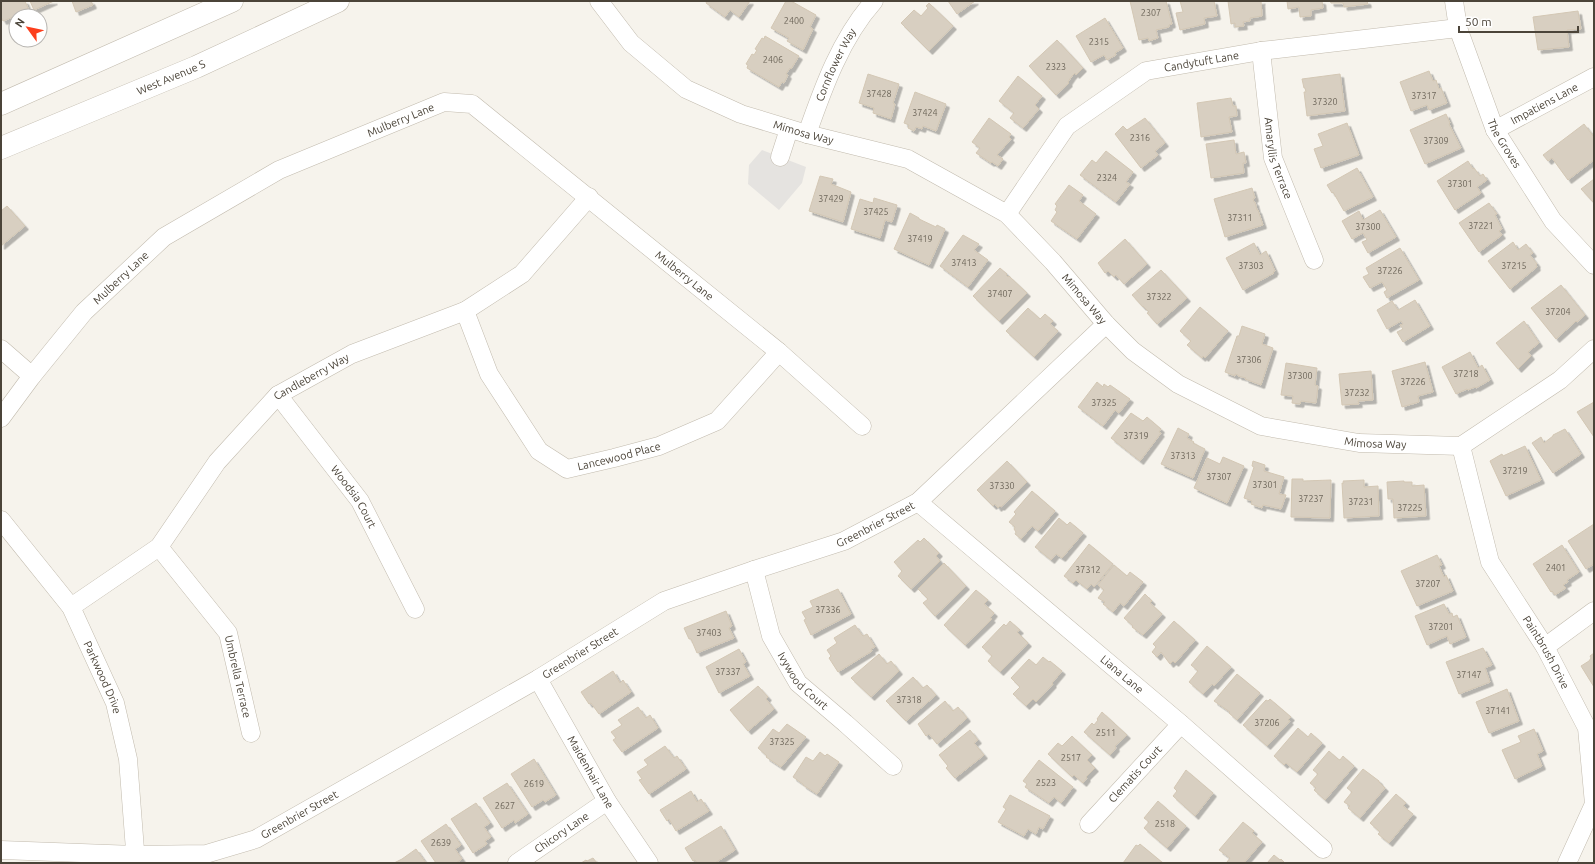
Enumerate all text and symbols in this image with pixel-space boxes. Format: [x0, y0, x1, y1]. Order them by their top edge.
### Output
north arrow [8, 8, 48, 48]
house number: 2307 [1141, 8, 1161, 18]
scale bar [1459, 8, 1578, 34]
text: 50 m [1465, 15, 1492, 28]
text: N [12, 16, 27, 29]
house number: 2400 [784, 16, 804, 26]
street label: Cornflower Way [813, 25, 858, 103]
house number: 2315 [1089, 37, 1109, 47]
street label: Candytuft Lane [1163, 49, 1240, 74]
house number: 2406 [763, 55, 783, 65]
street label: West Avenue S [135, 57, 207, 97]
house number: 2323 [1046, 62, 1066, 72]
street label: Impatiens Lane [1509, 81, 1580, 126]
house number: 37428 [866, 89, 892, 99]
house number: 37317 [1411, 91, 1437, 101]
house number: 37320 [1312, 97, 1338, 107]
street label: Mulberry Lane [365, 101, 436, 139]
house number: 37424 [912, 108, 938, 118]
street label: Amaryllis Terrace [1262, 117, 1295, 201]
street label: The Groves [1485, 117, 1524, 170]
street label: Mimosa Way [772, 118, 835, 147]
house number: 2316 [1130, 133, 1150, 143]
house number: 37309 [1423, 136, 1449, 146]
house number: 2324 [1097, 173, 1117, 183]
house number: 37301 [1447, 179, 1473, 189]
house number: 37429 [818, 194, 844, 204]
house number: 37425 [863, 207, 889, 217]
house number: 37311 [1227, 213, 1253, 223]
house number: 37221 [1468, 221, 1494, 231]
house number: 37300 [1355, 222, 1381, 232]
house number: 37419 [907, 234, 933, 244]
street label: Mulberry Lane [91, 249, 151, 306]
street label: Mulberry Lane [653, 249, 716, 303]
house number: 37413 [951, 258, 977, 268]
house number: 37303 [1238, 261, 1264, 271]
house number: 37215 [1501, 261, 1527, 271]
house number: 37226 [1377, 266, 1403, 276]
street label: Mimosa Way [1060, 271, 1110, 327]
house number: 37407 [987, 289, 1013, 299]
house number: 37322 [1146, 292, 1172, 302]
house number: 37204 [1545, 307, 1571, 317]
street label: Candleberry Way [271, 351, 351, 402]
house number: 37306 [1236, 355, 1262, 365]
house number: 37218 [1453, 369, 1479, 379]
house number: 37300 [1287, 371, 1313, 381]
house number: 37226 [1400, 377, 1426, 387]
house number: 37232 [1344, 388, 1370, 398]
house number: 37325 [1091, 398, 1117, 408]
house number: 37319 [1123, 431, 1149, 441]
street label: Mimosa Way [1343, 435, 1407, 450]
street label: Lancewood Place [576, 440, 662, 472]
house number: 37313 [1170, 451, 1196, 461]
street label: Woodsia Court [329, 463, 379, 531]
house number: 37219 [1502, 466, 1528, 476]
house number: 37307 [1206, 472, 1232, 482]
house number: 37301 [1252, 480, 1278, 490]
house number: 37330 [989, 481, 1015, 491]
house number: 37237 [1298, 494, 1324, 504]
house number: 37231 [1348, 497, 1374, 507]
street label: Greenbrier Street [835, 499, 917, 549]
house number: 37225 [1397, 503, 1423, 513]
house number: 2401 [1546, 563, 1566, 573]
house number: 37312 [1075, 565, 1101, 575]
house number: 37207 [1415, 579, 1441, 589]
house number: 37336 [815, 605, 841, 615]
street label: Paintbrush Drive [1521, 614, 1572, 691]
house number: 37201 [1428, 622, 1454, 632]
street label: Greenbrier Street [540, 625, 621, 681]
house number: 37403 [696, 628, 722, 638]
street label: Umbrella Terrace [223, 634, 253, 719]
street label: Parkwood Drive [81, 639, 123, 715]
street label: Ivywood Court [776, 650, 831, 712]
street label: Liana Lane [1098, 653, 1146, 696]
house number: 37337 [715, 667, 741, 677]
house number: 37147 [1456, 670, 1482, 680]
house number: 37318 [896, 695, 922, 705]
house number: 37141 [1485, 706, 1511, 716]
house number: 37206 [1254, 718, 1280, 728]
house number: 2511 [1096, 728, 1116, 738]
street label: Maidenhair Lane [565, 734, 616, 811]
house number: 37325 [769, 737, 795, 747]
street label: Clematis Court [1106, 742, 1165, 805]
house number: 2517 [1061, 753, 1081, 763]
house number: 2523 [1036, 778, 1056, 788]
house number: 2619 [524, 779, 544, 789]
street label: Greenbrier Street [259, 788, 340, 841]
house number: 2627 [495, 801, 515, 811]
street label: Chicory Lane [532, 810, 591, 855]
house number: 2518 [1155, 819, 1175, 829]
house number: 2639 [431, 838, 451, 848]

